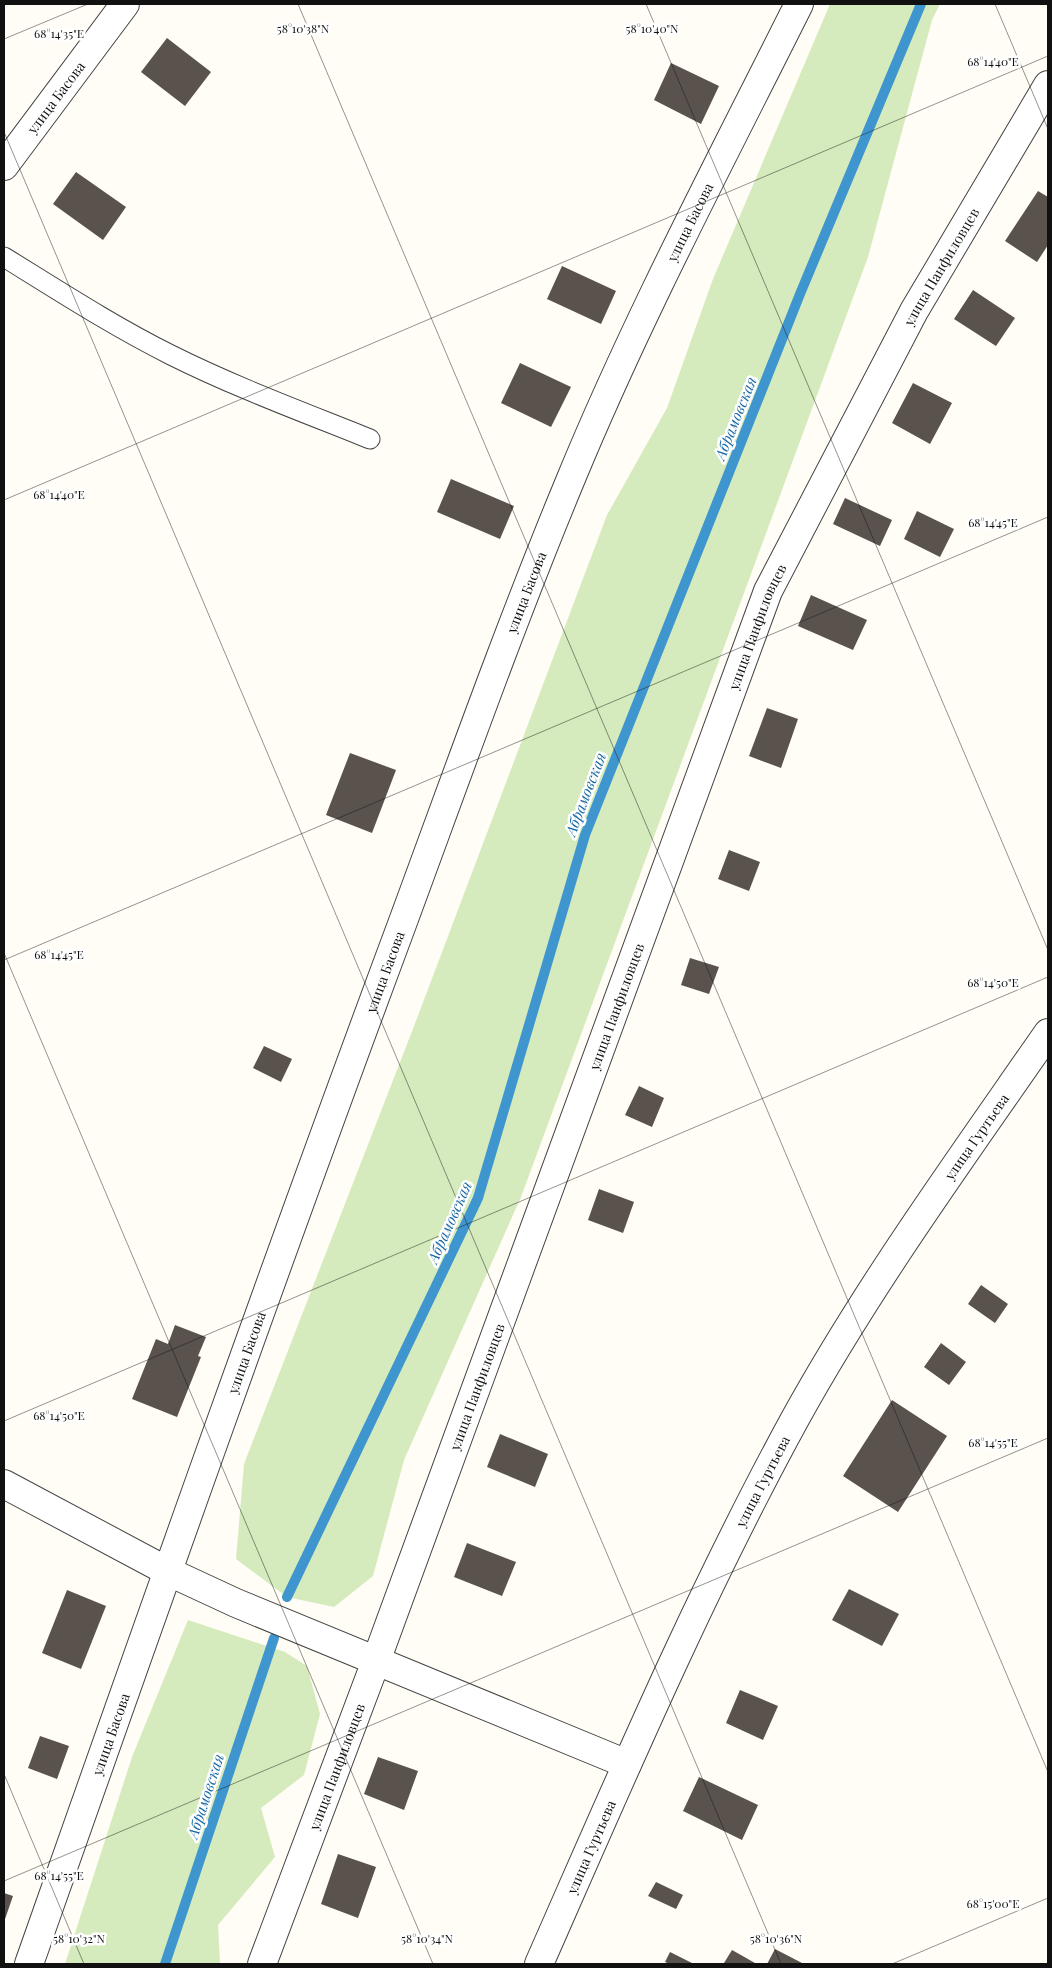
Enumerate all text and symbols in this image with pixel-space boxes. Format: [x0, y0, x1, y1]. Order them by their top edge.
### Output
text: 58°10'38"N [277, 20, 330, 36]
text: 58°10'40"N [625, 20, 679, 36]
text: 68°14'35"E [34, 25, 84, 41]
text: 68°14'40"E [967, 53, 1019, 69]
street label: улица Басова [22, 57, 89, 138]
street label: улица Басова [661, 179, 717, 265]
street label: улица Панфиловцев [898, 204, 983, 330]
water label: Абрамовская [709, 374, 761, 464]
text: 68°14'40"E [33, 486, 85, 502]
text: 68°14'45"E [968, 514, 1018, 530]
street label: улица Басова [501, 549, 550, 636]
street label: улица Панфиловцев [723, 560, 790, 693]
water label: Абрамовская [559, 749, 610, 840]
street label: улица Басова [360, 928, 408, 1016]
street label: улица Панфиловцев [584, 940, 648, 1073]
text: 68°14'45"E [34, 946, 84, 962]
text: 68°14'50"E [967, 974, 1019, 990]
street label: улица Гуртьева [939, 1089, 1013, 1184]
water label: Абрамовская [421, 1178, 476, 1268]
street label: улица Басова [222, 1309, 269, 1397]
street label: улица Панфиловцев [444, 1320, 509, 1454]
text: 68°14'50"E [33, 1407, 85, 1423]
street label: улица Гуртьева [730, 1432, 794, 1531]
text: 68°14'55"E [968, 1434, 1018, 1450]
street label: улица Басова [87, 1690, 133, 1779]
street label: улица Панфиловцев [303, 1700, 369, 1833]
water label: Абрамовская [181, 1751, 228, 1843]
street label: улица Гуртьева [561, 1797, 619, 1898]
text: 68°14'55"E [34, 1867, 84, 1883]
text: 68°15'00"E [967, 1895, 1019, 1911]
text: 58°10'32"N [53, 1930, 106, 1946]
text: 58°10'34"N [401, 1930, 454, 1946]
text: 58°10'36"N [750, 1930, 803, 1946]

